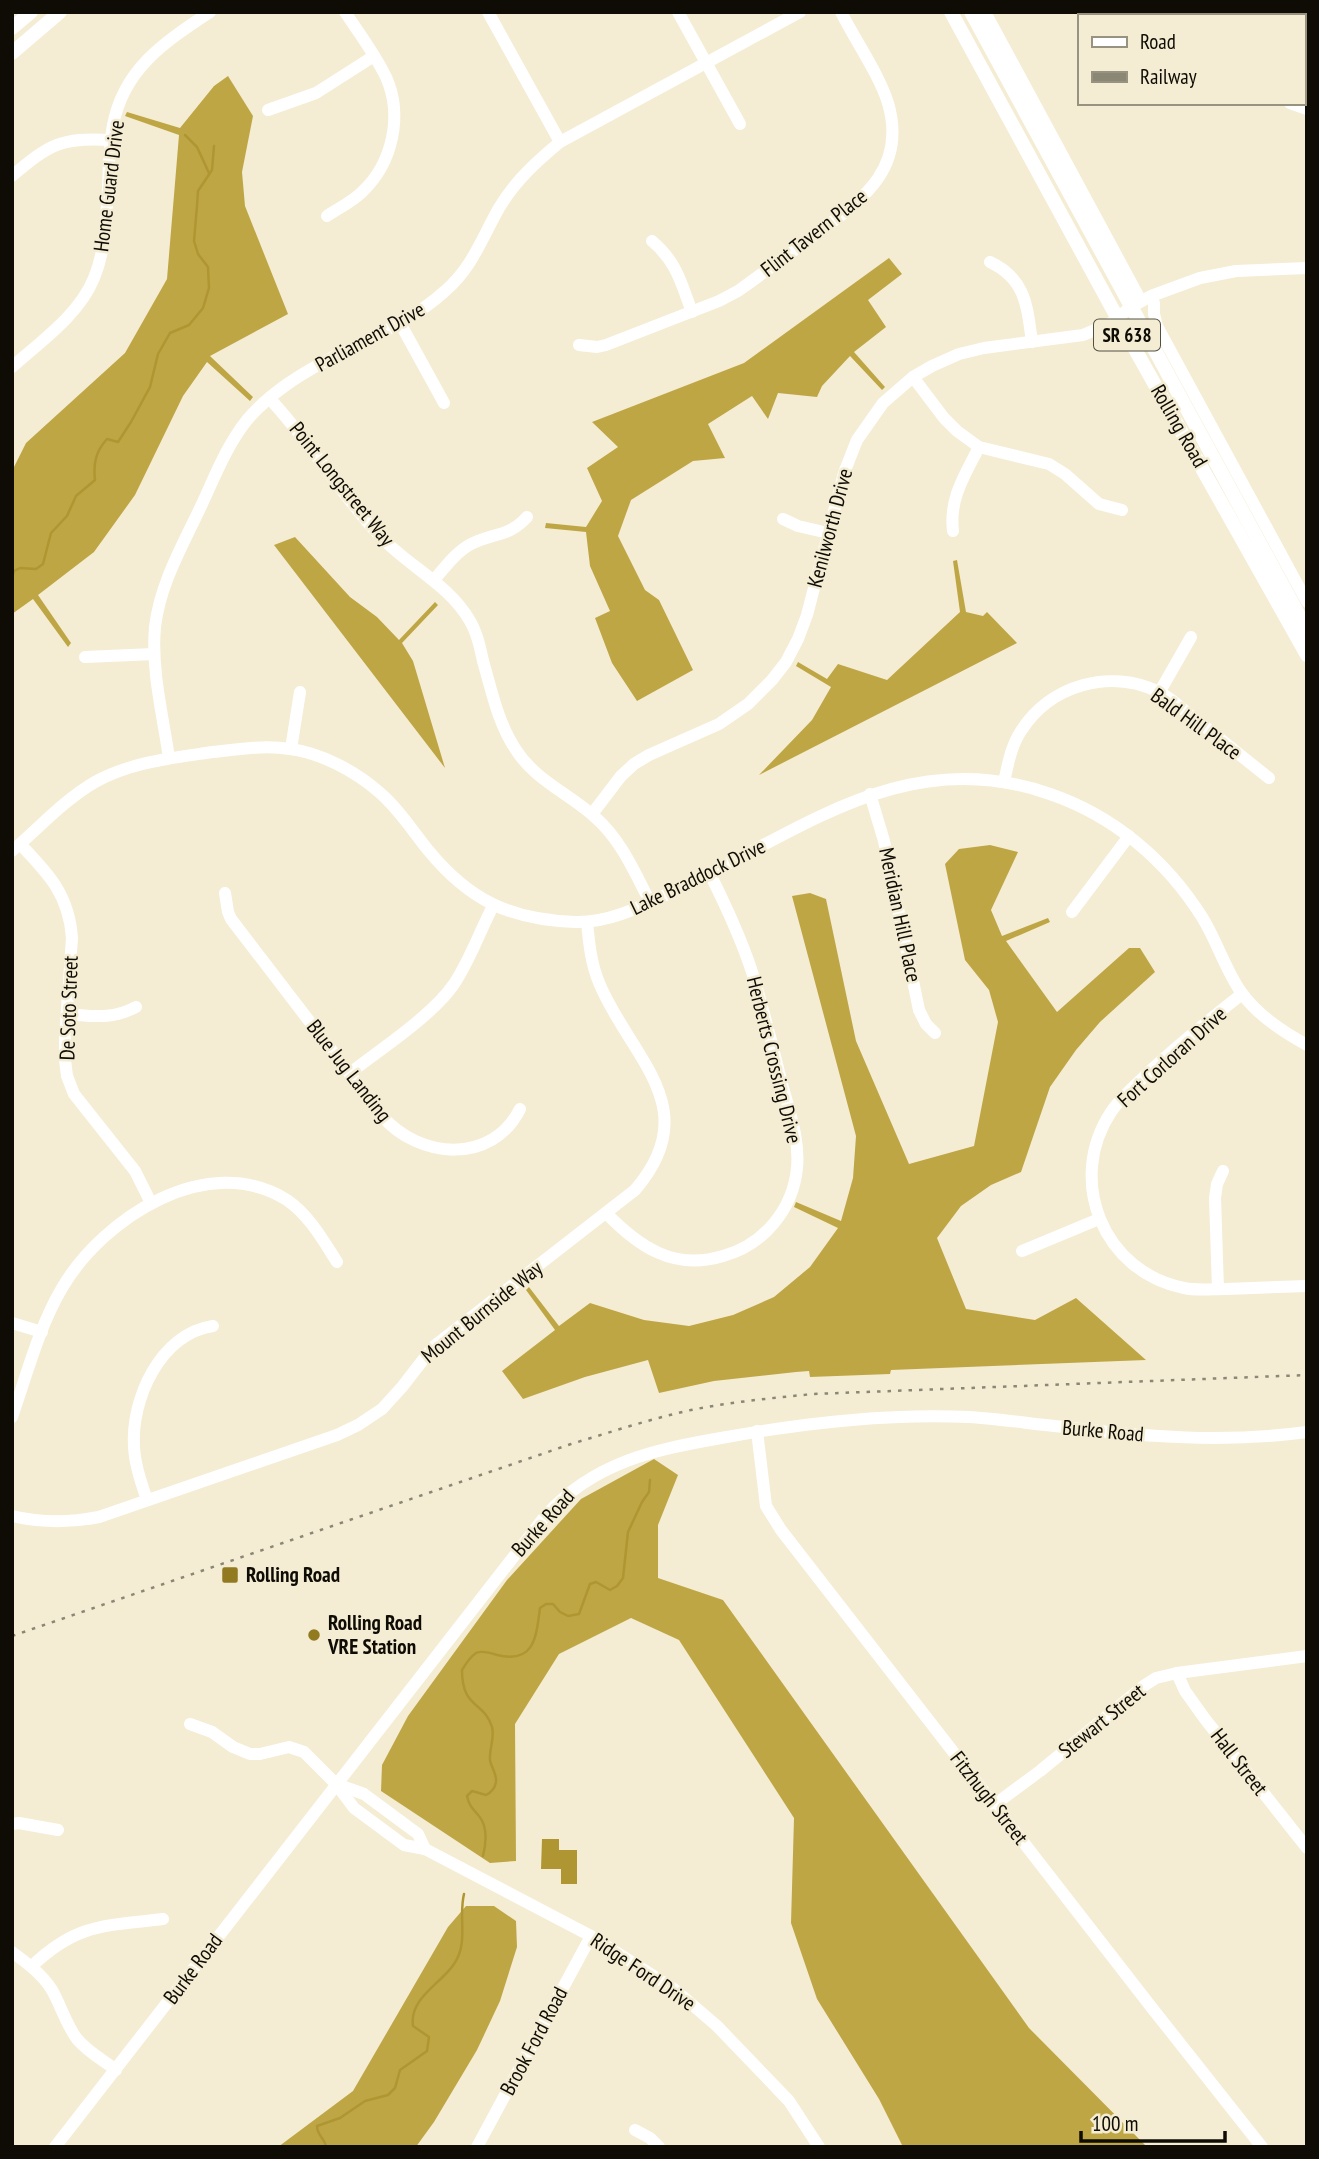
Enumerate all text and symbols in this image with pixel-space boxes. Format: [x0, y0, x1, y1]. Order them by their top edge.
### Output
legend [1078, 14, 1305, 105]
text: Road [1140, 28, 1176, 55]
text: Railway [1140, 63, 1197, 90]
street label: Home Guard Drive [87, 119, 130, 253]
street label: Flint Tavern Place [755, 183, 872, 283]
street label: Parliament Drive [310, 295, 429, 378]
road number: SR 638 [1094, 320, 1160, 350]
street label: Rolling Road [1145, 379, 1214, 472]
street label: Point Longstreet Way [284, 416, 401, 552]
street label: Kenilworth Drive [801, 465, 858, 590]
street label: Bald Hill Place [1146, 682, 1247, 765]
street label: Lake Braddock Drive [626, 832, 770, 921]
street label: Meridian Hill Place [873, 845, 928, 985]
street label: De Soto Street [53, 955, 84, 1061]
street label: Herberts Crossing Drive [741, 974, 808, 1146]
street label: Fort Corloran Drive [1111, 1000, 1232, 1113]
street label: Blue Jug Landing [301, 1014, 398, 1127]
street label: Mount Burnside Way [416, 1254, 548, 1369]
street label: Burke Road [1061, 1413, 1145, 1448]
street label: Burke Road [505, 1483, 580, 1562]
place label: Rolling Road [246, 1561, 340, 1588]
marker: Rolling Road [220, 1565, 240, 1585]
place label: Rolling Road VRE Station [327, 1609, 422, 1660]
marker: Rolling Road VRE Station [306, 1627, 322, 1643]
street label: Stewart Street [1053, 1677, 1151, 1764]
street label: Hall Street [1205, 1723, 1274, 1801]
street label: Fitzhugh Street [945, 1746, 1034, 1850]
street label: Ridge Ford Drive [586, 1927, 701, 2017]
street label: Burke Road [157, 1928, 228, 2009]
street label: Brook Ford Road [494, 1982, 573, 2100]
scale bar [1081, 2100, 1224, 2144]
text: 100 m [1092, 2110, 1138, 2137]

